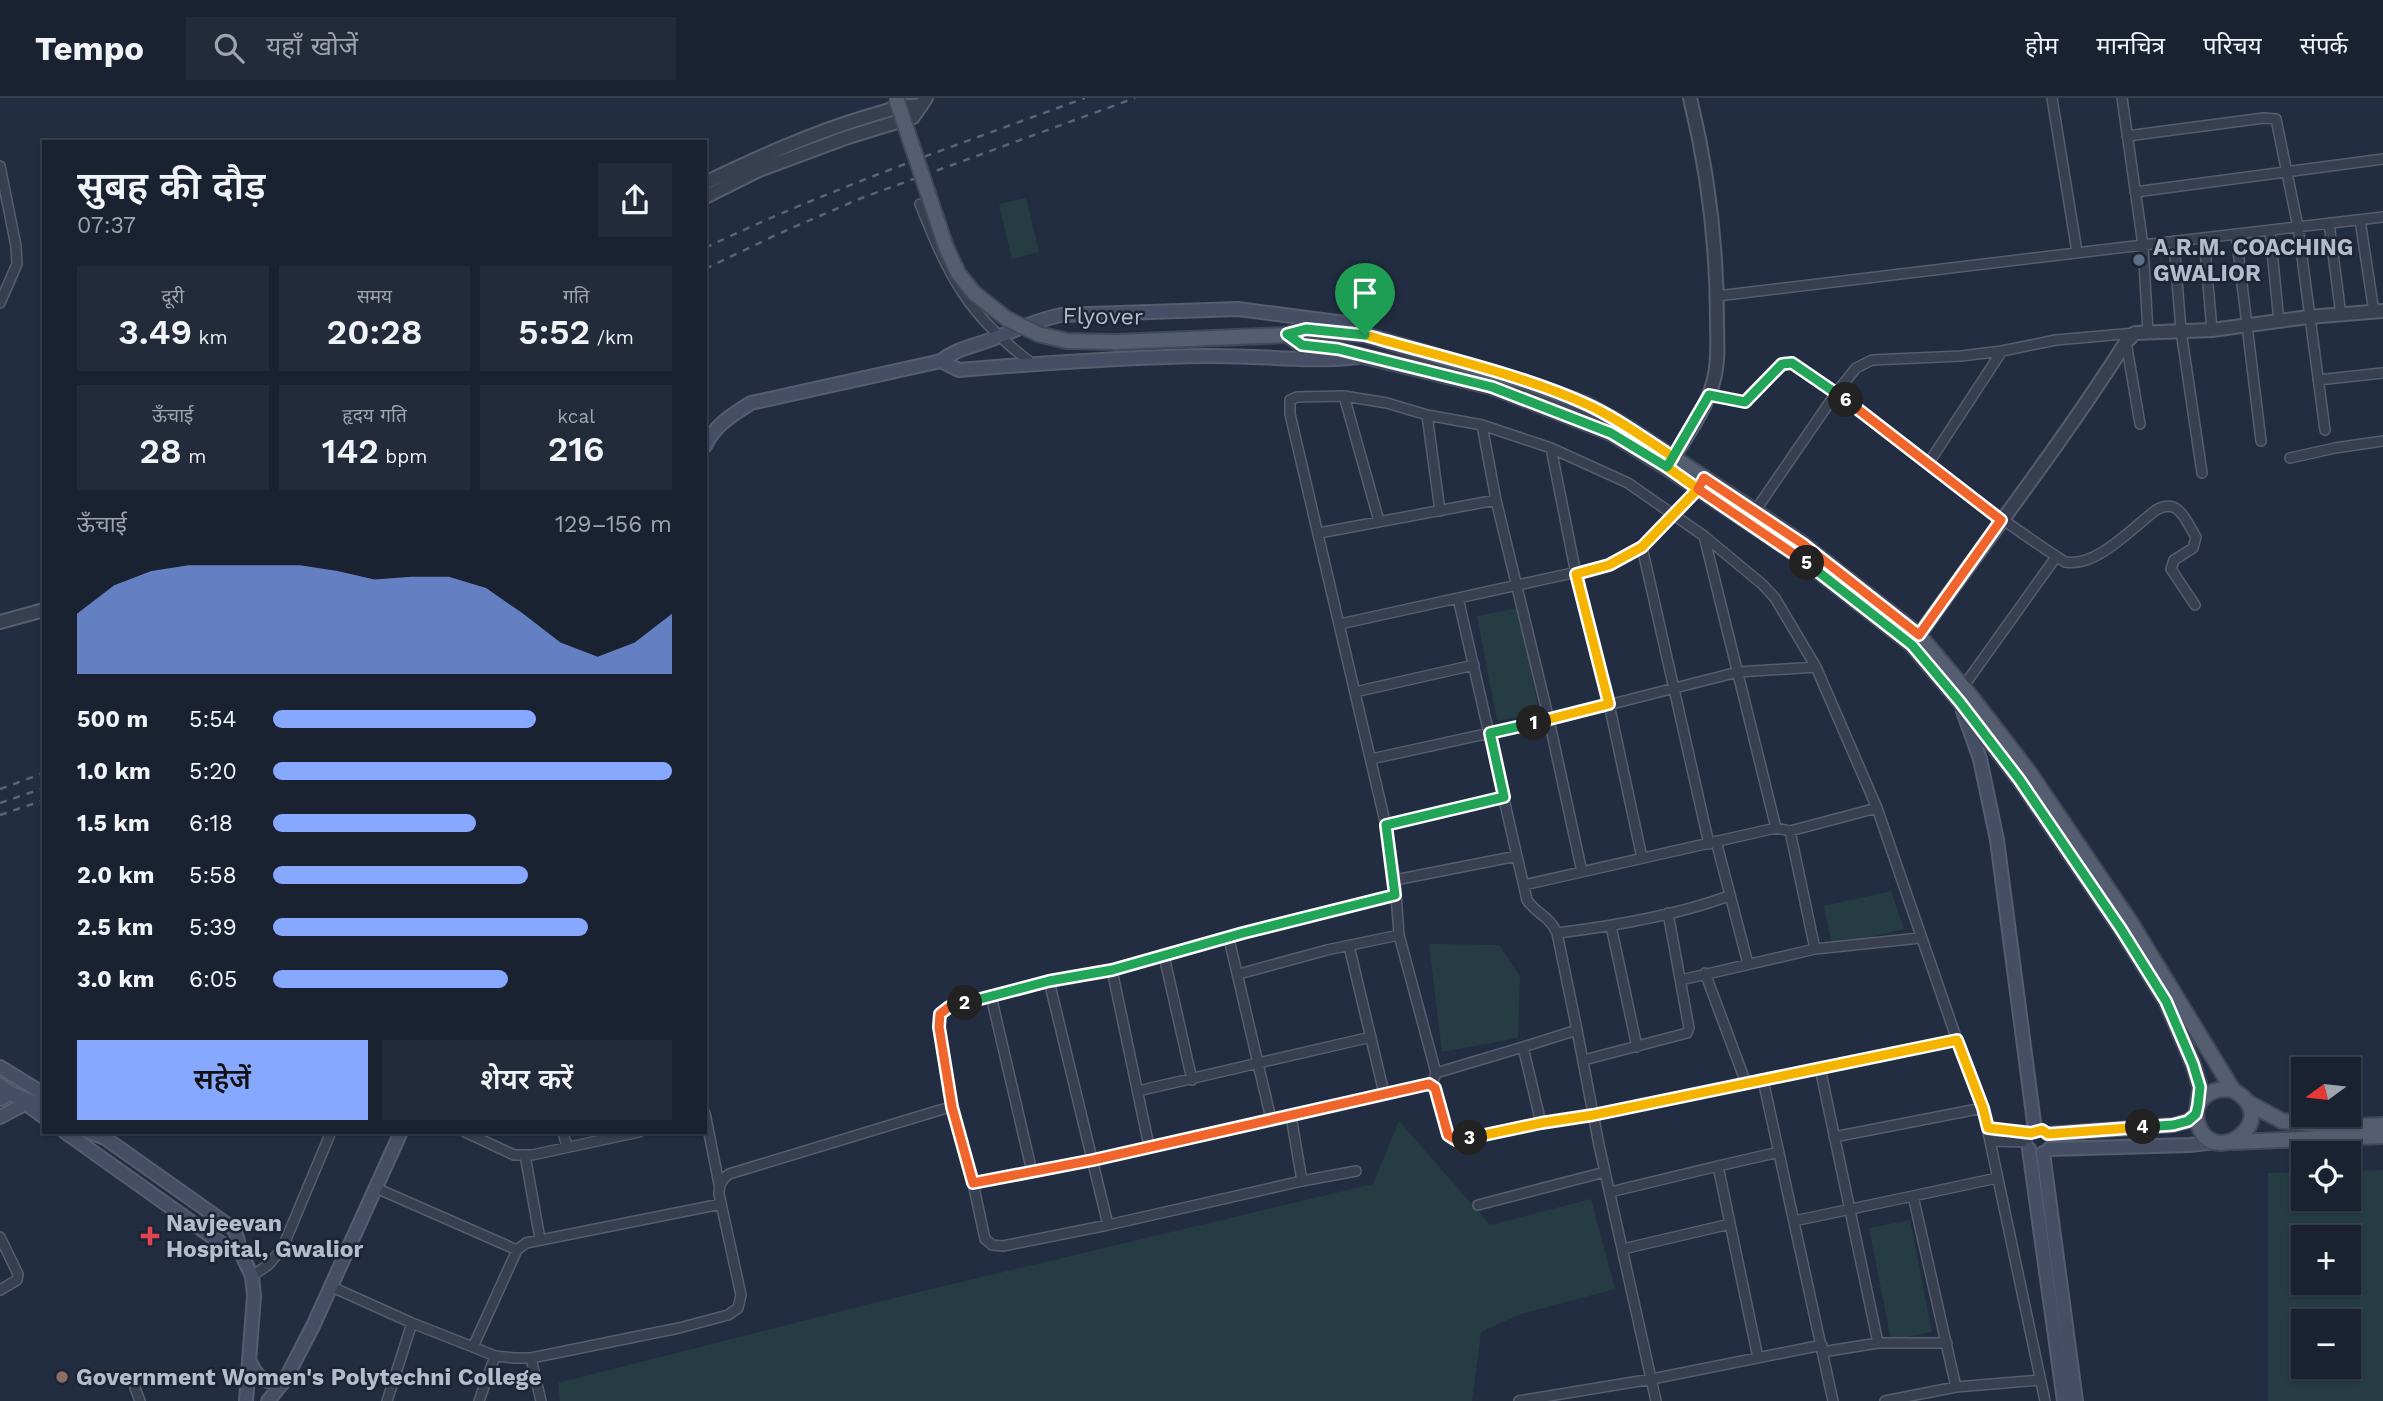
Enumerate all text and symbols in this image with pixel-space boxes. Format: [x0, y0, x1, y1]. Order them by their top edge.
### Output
search box [186, 17, 676, 80]
text: Tempo [35, 29, 144, 68]
icon: search [210, 29, 248, 67]
text: यहाँ खोजें [266, 31, 358, 61]
text: होम [2025, 32, 2058, 60]
text: मानचित्र [2096, 32, 2165, 60]
text: परिचय [2203, 32, 2262, 60]
text: संपर्क [2300, 32, 2348, 60]
button: share [598, 163, 672, 237]
text: सुबह की दौड़ [77, 164, 265, 208]
text: 07:37 [77, 212, 136, 239]
place label: A.R.M. COACHING GWALIOR [2153, 234, 2353, 287]
marker: A.R.M. COACHING GWALIOR [2131, 252, 2147, 268]
pin [1335, 263, 1395, 335]
icon: arrive [1346, 274, 1384, 312]
text: दूरी [161, 285, 184, 308]
text: समय [357, 285, 392, 308]
text: गति [563, 285, 589, 308]
street label: Flyover [1062, 302, 1144, 331]
text: 3.49 [118, 311, 192, 353]
text: 20:28 [327, 311, 422, 353]
text: 5:52 [518, 311, 590, 353]
text: km [192, 326, 228, 349]
text: /km [590, 326, 634, 349]
pin: 6 [1828, 382, 1864, 418]
text: 6 [1840, 388, 1851, 411]
text: ऊँचाई [152, 404, 193, 427]
text: हृदय गति [342, 404, 407, 427]
text: kcal [557, 405, 595, 428]
text: 216 [548, 428, 605, 470]
text: 28 [139, 430, 182, 472]
text: 142 [322, 430, 379, 472]
text: m [182, 445, 206, 468]
text: bpm [379, 445, 427, 468]
text: ऊँचाई [77, 511, 127, 538]
text: 129–156 m [555, 511, 672, 538]
pin: 5 [1790, 546, 1825, 580]
text: 5 [1801, 551, 1812, 574]
text: 500 m [77, 706, 148, 733]
text: 5:54 [189, 706, 237, 733]
pin: 1 [1516, 706, 1552, 740]
text: 1 [1529, 711, 1538, 734]
text: 1.0 km [77, 758, 151, 785]
text: 5:20 [189, 758, 237, 785]
text: 1.5 km [77, 810, 150, 837]
text: 6:18 [189, 810, 233, 837]
text: 2.0 km [77, 862, 155, 889]
text: 5:58 [189, 862, 237, 889]
text: 2.5 km [77, 914, 153, 941]
text: 5:39 [189, 914, 237, 941]
text: 3.0 km [77, 966, 154, 993]
text: 6:05 [189, 966, 237, 993]
pin: 2 [948, 986, 982, 1020]
text: 2 [959, 991, 970, 1014]
button: सहेजें [77, 1040, 368, 1120]
button: शेयर करें [382, 1040, 672, 1120]
north arrow [2291, 1057, 2361, 1127]
map controls [2291, 1057, 2361, 1379]
pin: 4 [2126, 1110, 2160, 1144]
text: 4 [2136, 1115, 2149, 1138]
pin: 3 [1452, 1121, 1488, 1156]
text: 3 [1464, 1126, 1475, 1149]
button: locate [2291, 1141, 2361, 1211]
place label: Navjeevan Hospital, Gwalior [166, 1210, 363, 1263]
button: + [2291, 1225, 2361, 1295]
marker: Navjeevan Hospital, Gwalior [140, 1226, 160, 1246]
button: − [2291, 1309, 2361, 1379]
place label: Government Women's Polytechni College [76, 1364, 542, 1391]
marker: Government Women's Polytechni College [54, 1369, 70, 1385]

